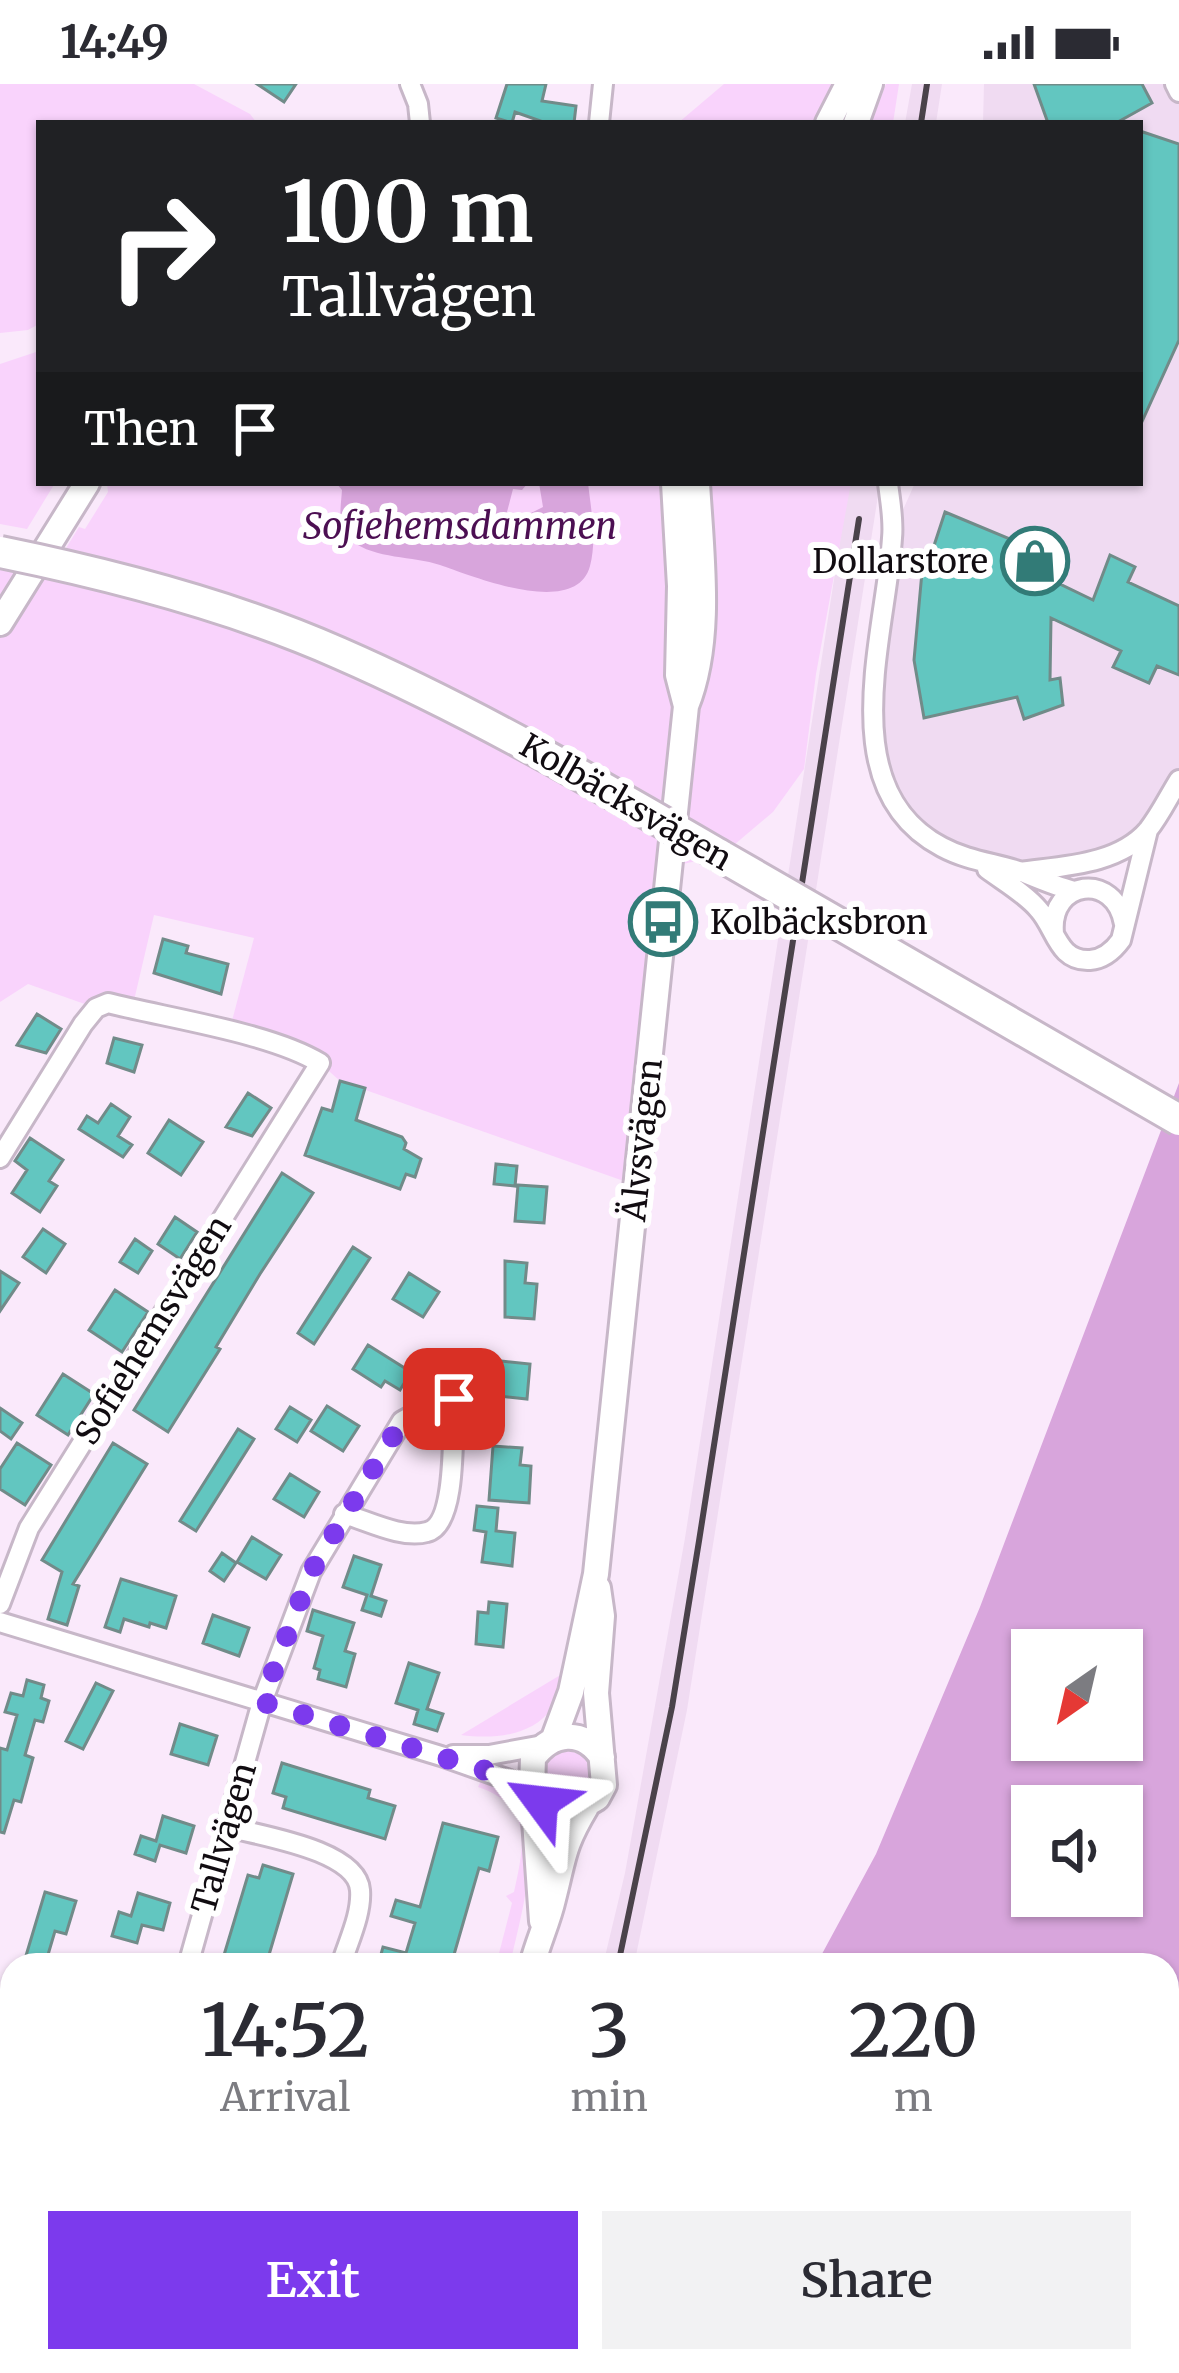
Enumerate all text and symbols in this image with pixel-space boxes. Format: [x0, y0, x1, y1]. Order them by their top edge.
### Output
text: 14:49 [60, 14, 169, 70]
text: 100 m [282, 159, 534, 265]
icon: right [84, 168, 240, 324]
text: Tallvägen [282, 263, 536, 331]
icon: arrive [222, 396, 288, 462]
text: Then [84, 401, 198, 457]
water label: Sofiehemsdammen [303, 504, 617, 549]
shop icon: Dollarstore [1000, 526, 1070, 596]
place label: Dollarstore [812, 541, 988, 582]
street label: Kolbäcksvägen [513, 725, 739, 879]
bus stop icon: Kolbäcksbron [628, 887, 698, 957]
place label: Kolbäcksbron [710, 902, 928, 943]
street label: Älvsvägen [613, 1057, 671, 1224]
street label: Sofiehemsvägen [66, 1208, 240, 1452]
pin [403, 1348, 505, 1450]
icon: arrive [421, 1366, 487, 1432]
north arrow [1011, 1629, 1143, 1761]
map controls [1011, 1629, 1143, 1917]
position arrow [478, 1739, 604, 1865]
street label: Tallvägen [183, 1758, 265, 1918]
button: sound [1011, 1785, 1143, 1917]
text: 14:52 [201, 1985, 370, 2076]
text: 3 [589, 1985, 630, 2076]
text: 220 [849, 1985, 978, 2076]
text: Arrival [220, 2073, 350, 2122]
text: min [571, 2073, 648, 2122]
text: m [894, 2073, 933, 2122]
button: Exit [48, 2211, 578, 2349]
button: Share [602, 2211, 1131, 2349]

